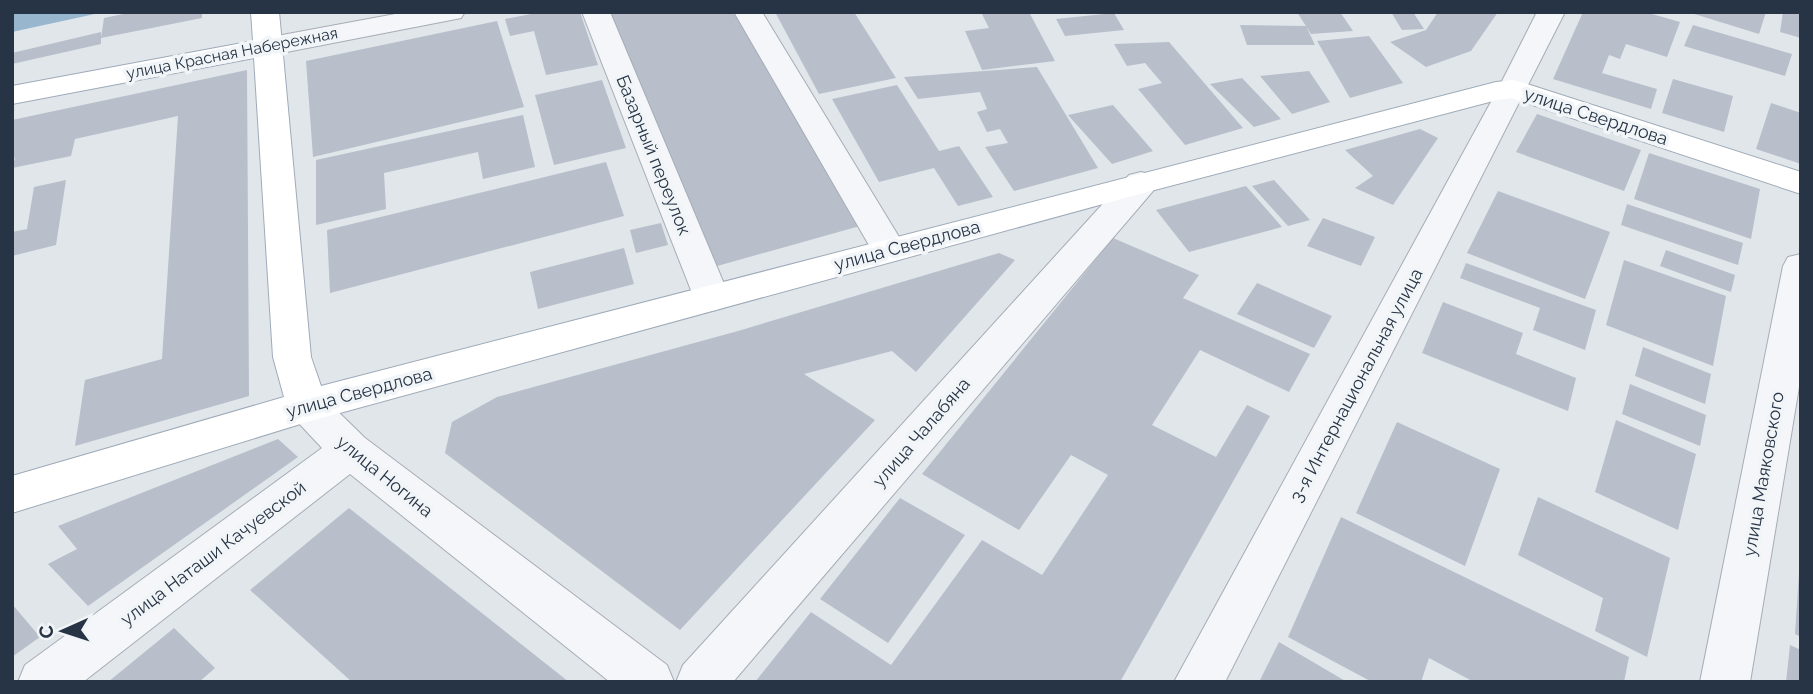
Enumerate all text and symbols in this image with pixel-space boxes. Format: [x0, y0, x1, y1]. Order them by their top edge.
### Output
street label: улица Красная Набережная [125, 23, 339, 83]
street label: Базарный переулок [612, 72, 696, 238]
street label: улица Свердлова [1521, 83, 1671, 149]
street label: улица Свердлова [832, 215, 982, 275]
street label: 3-я Интернациональная улица [1285, 265, 1427, 505]
street label: улица Свердлова [284, 362, 434, 422]
street label: улица Чалабяна [868, 373, 974, 491]
street label: улица Маяковского [1738, 390, 1788, 558]
street label: улица Ногина [333, 431, 437, 521]
street label: улица Наташи Качуевской [116, 476, 310, 630]
north arrow [28, 596, 98, 666]
text: С [35, 625, 57, 639]

